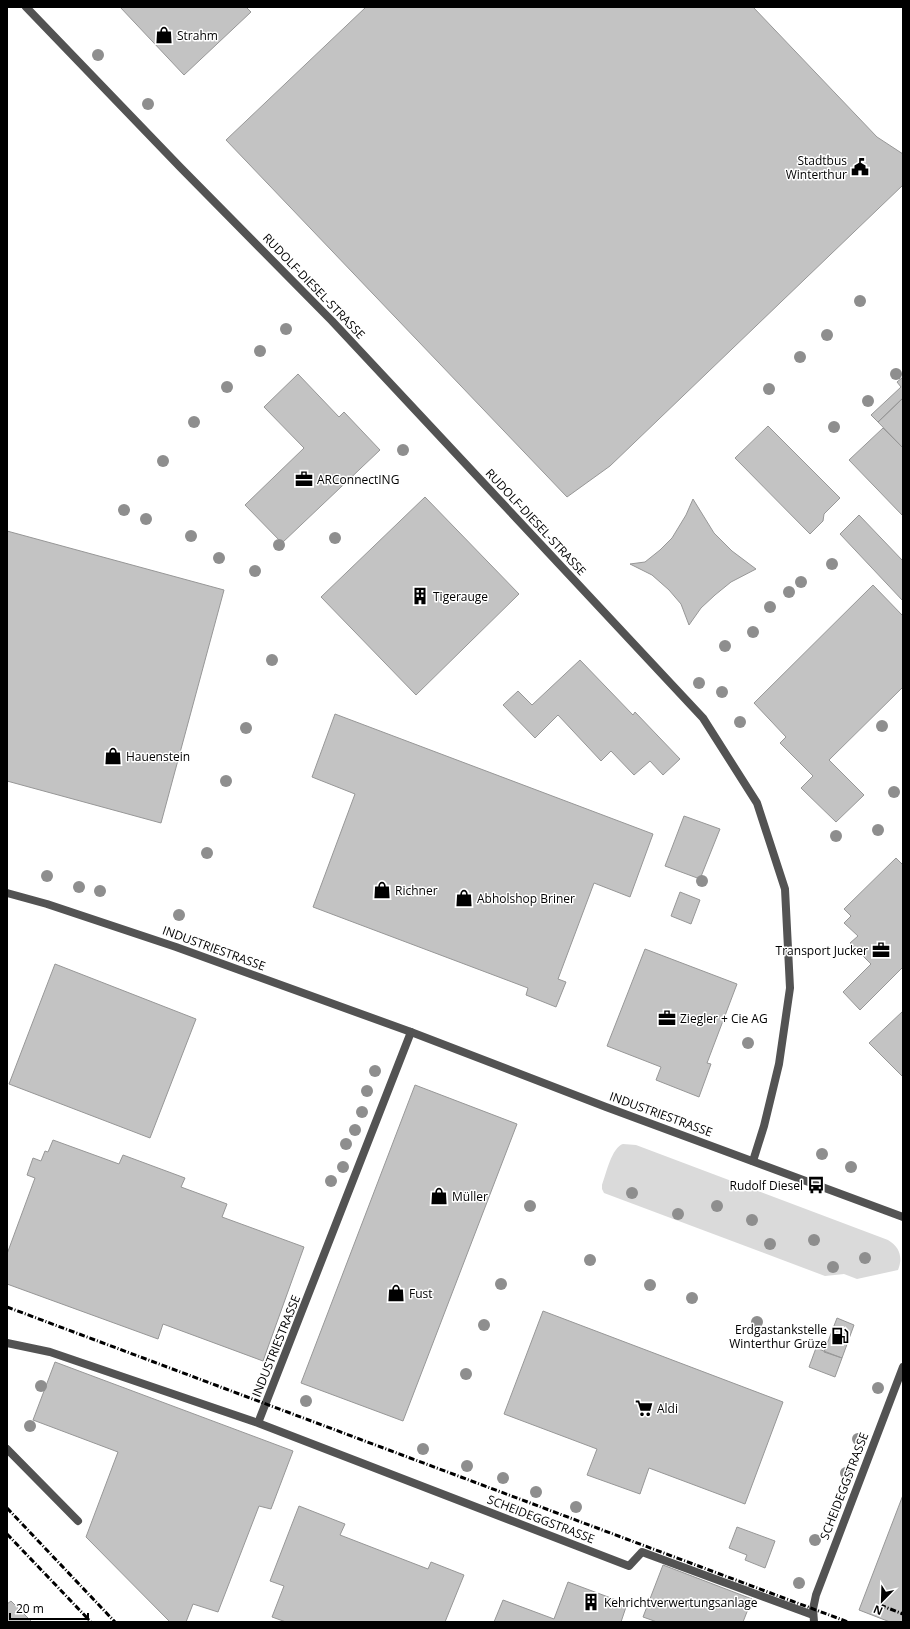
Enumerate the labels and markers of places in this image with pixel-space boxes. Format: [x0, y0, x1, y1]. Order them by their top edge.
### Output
shop icon: Strahm [154, 25, 174, 45]
place label: Strahm [177, 27, 218, 44]
place label: Stadtbus Winterthur [786, 152, 847, 183]
public building icon: Stadtbus Winterthur [850, 157, 870, 177]
office icon: ARConnectING [294, 469, 314, 489]
place label: ARConnectING [317, 471, 399, 488]
building icon: Tigerauge [410, 586, 430, 606]
place label: Tigerauge [433, 588, 488, 605]
shop icon: Hauenstein [103, 746, 123, 766]
place label: Hauenstein [126, 748, 190, 765]
shop icon: Richner [372, 880, 392, 900]
place label: Richner [395, 882, 438, 899]
shop icon: Abholshop Briner [454, 888, 474, 908]
place label: Abholshop Briner [477, 890, 575, 907]
office icon: Transport Jucker [871, 940, 891, 960]
place label: Transport Jucker [776, 942, 868, 959]
office icon: Ziegler + Cie AG [657, 1008, 677, 1028]
place label: Ziegler + Cie AG [680, 1010, 768, 1027]
bus stop icon: Rudolf Diesel [806, 1175, 826, 1195]
place label: Rudolf Diesel [730, 1177, 803, 1194]
shop icon: Müller [429, 1186, 449, 1206]
place label: Müller [452, 1188, 488, 1205]
shop icon: Fust [386, 1283, 406, 1303]
place label: Fust [409, 1285, 433, 1302]
place label: Erdgastankstelle Winterthur Grüze [729, 1321, 827, 1352]
fuel station icon: Erdgastankstelle Winterthur Grüze [830, 1326, 850, 1346]
supermarket icon: Aldi [634, 1398, 654, 1418]
place label: Aldi [657, 1400, 678, 1417]
building icon: Kehrichtverwertungsanlage [581, 1592, 601, 1612]
place label: Kehrichtverwertungsanlage [604, 1594, 758, 1611]

